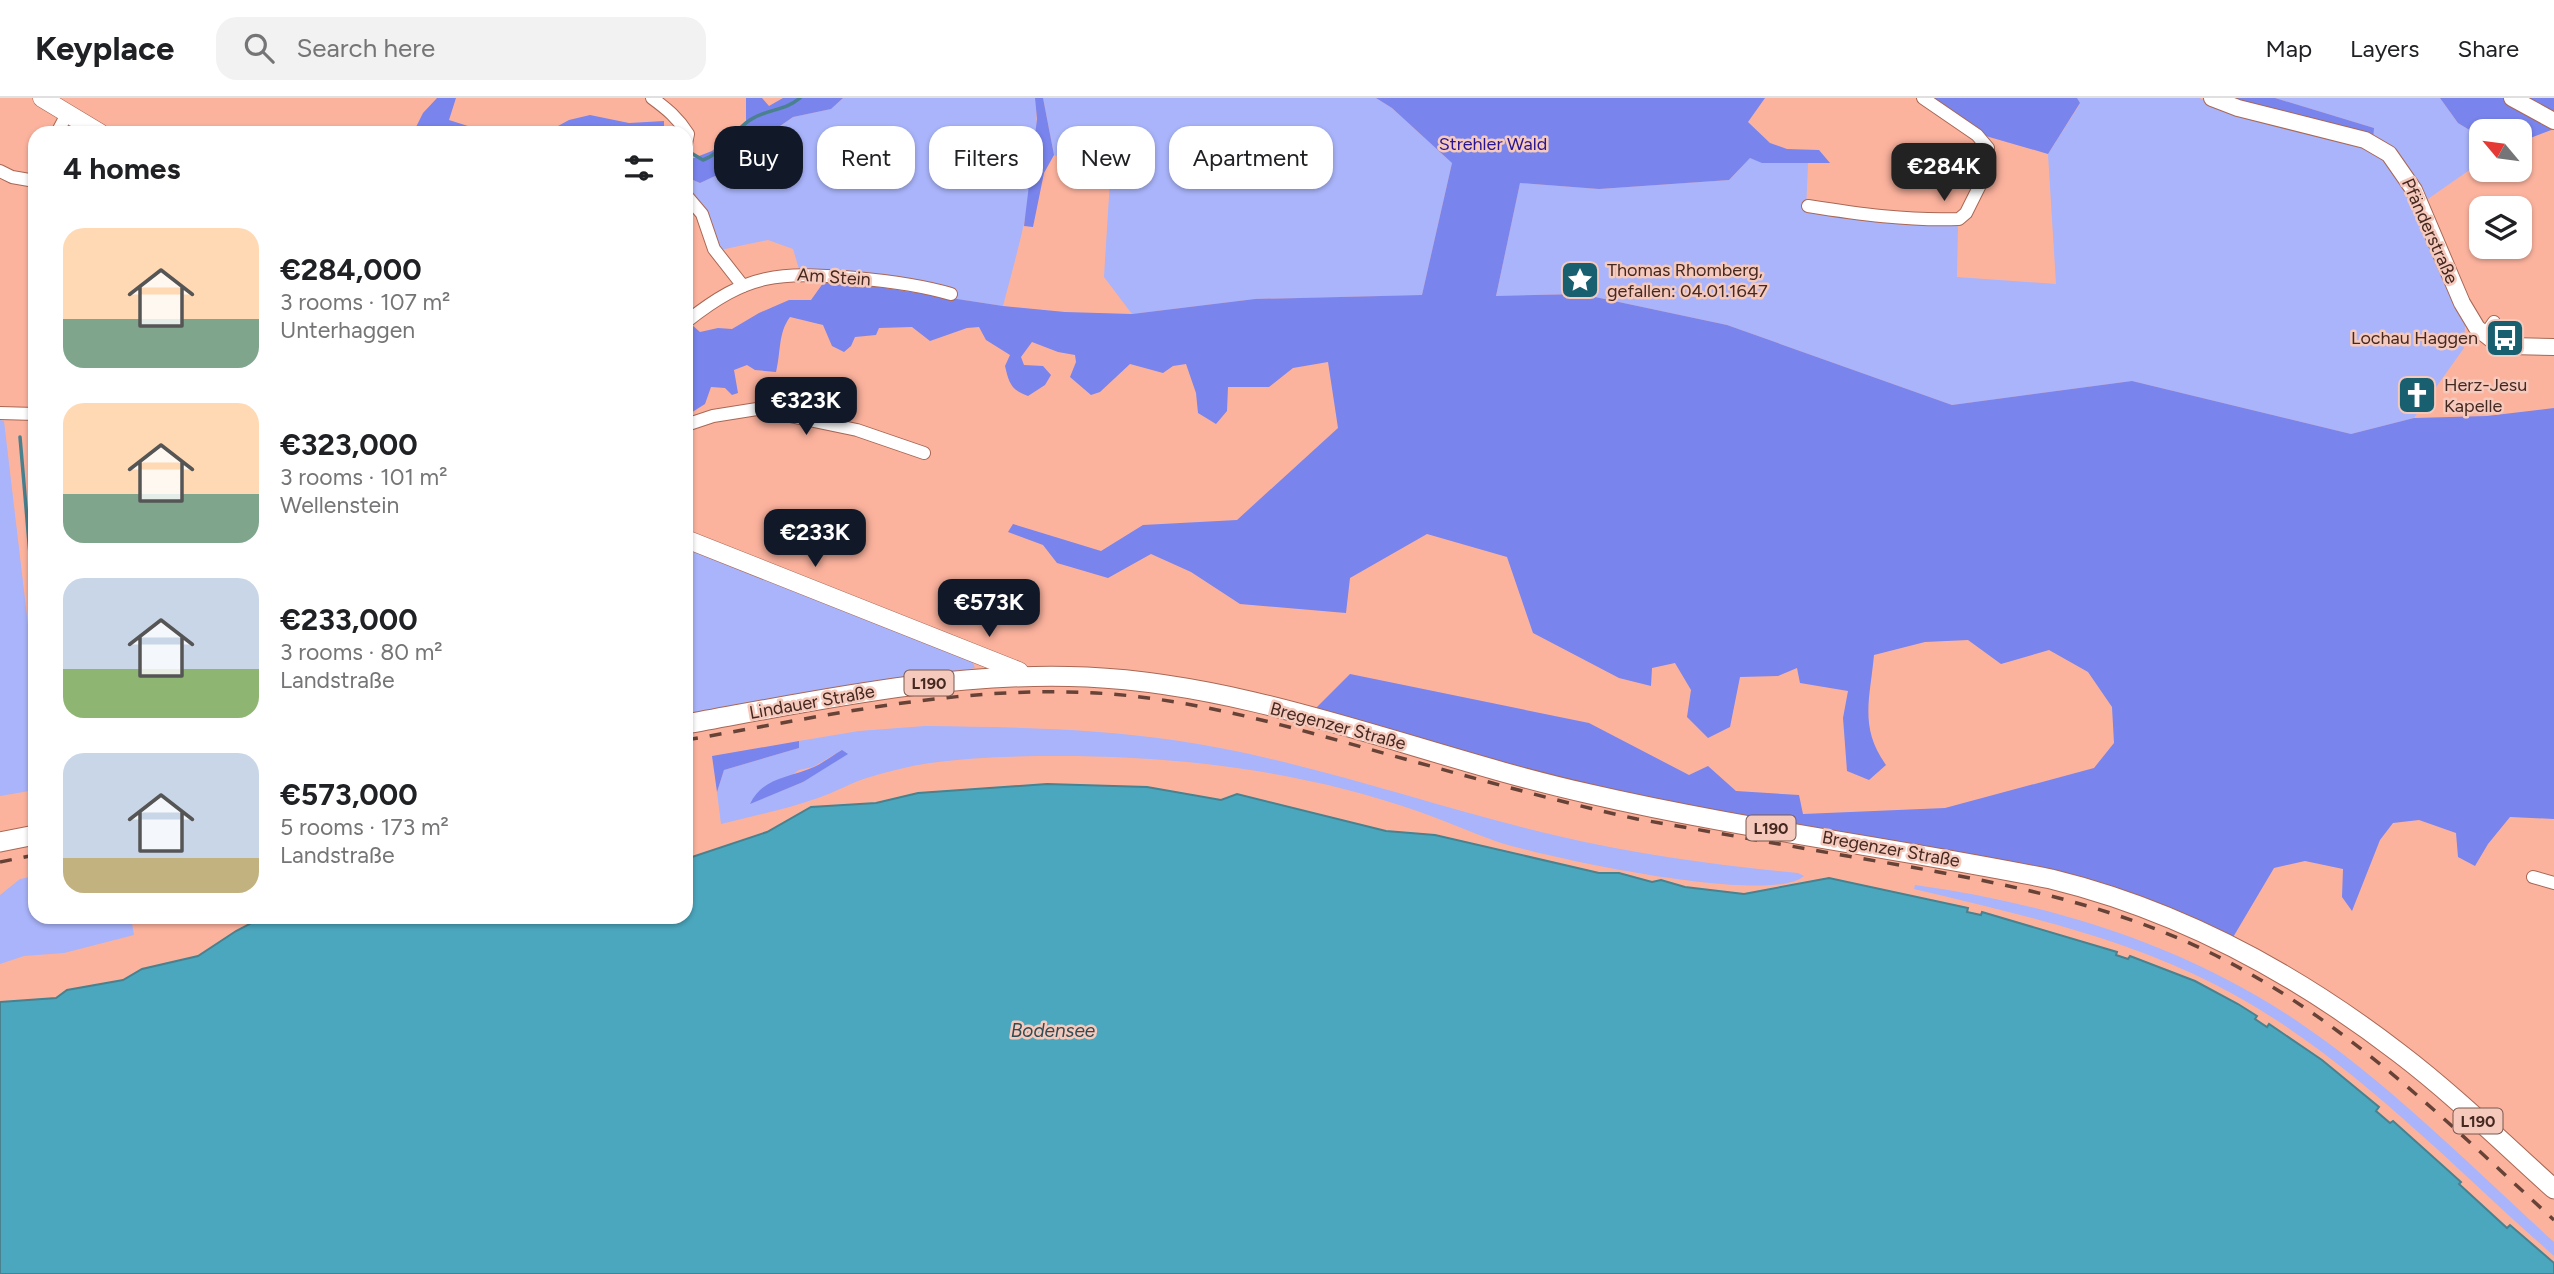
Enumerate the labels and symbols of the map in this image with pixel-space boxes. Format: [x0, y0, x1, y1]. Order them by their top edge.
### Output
north arrow [2469, 119, 2532, 182]
park label: Strehler Wald [1439, 133, 1547, 155]
pin: €284K [1895, 144, 1993, 203]
street label: Pfänderstraße [2397, 175, 2463, 287]
place icon: Thomas Rhomberg, gefallen: 04.01.1647 [1559, 259, 1601, 301]
place label: Thomas Rhomberg, gefallen: 04.01.1647 [1607, 259, 1768, 302]
street label: Am Stein [796, 263, 872, 291]
bus stop icon: Lochau Haggen [2484, 317, 2526, 359]
place label: Lochau Haggen [2351, 327, 2478, 349]
church icon: Herz-Jesu Kapelle [2396, 374, 2438, 416]
place label: Herz-Jesu Kapelle [2444, 374, 2527, 417]
pin: €323K [757, 378, 855, 437]
pin: €233K [766, 510, 864, 569]
pin: €573K [940, 580, 1038, 639]
road number: L190 [904, 670, 954, 696]
street label: Lindauer Straße [748, 680, 877, 724]
street label: Bregenzer Straße [1268, 697, 1408, 755]
road number: L190 [1746, 816, 1796, 841]
street label: Bregenzer Straße [1820, 826, 1962, 872]
water label: Bodensee [1011, 1019, 1096, 1042]
road number: L190 [2454, 1108, 2502, 1134]

